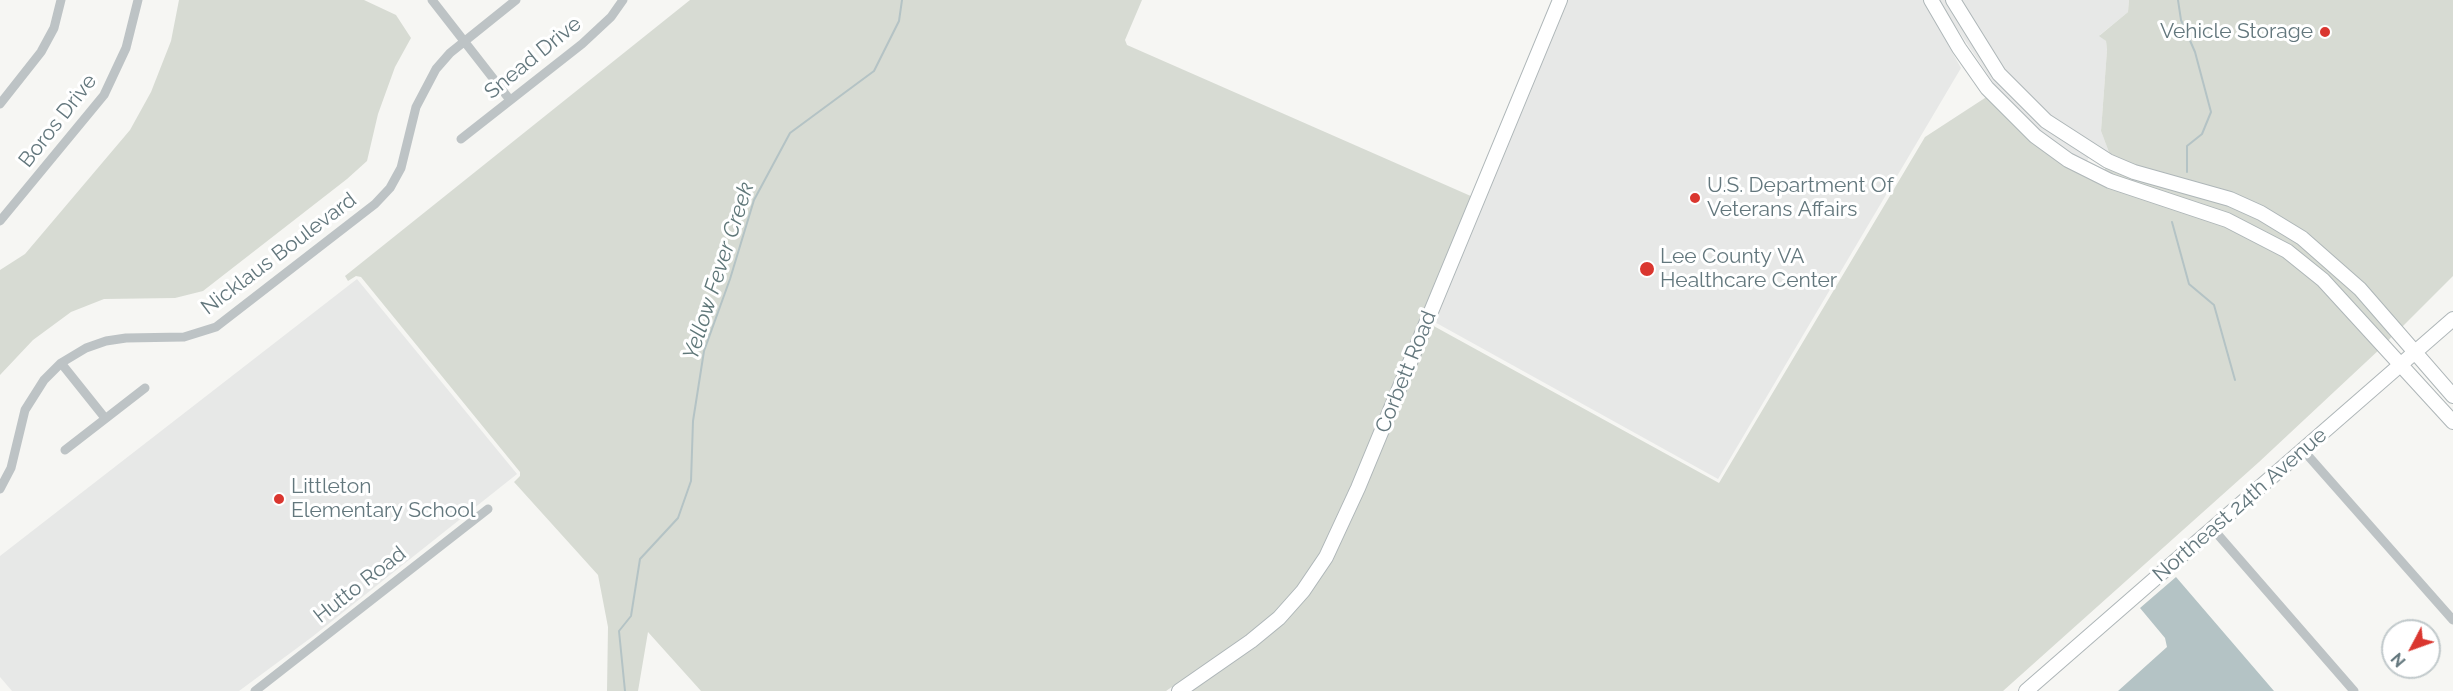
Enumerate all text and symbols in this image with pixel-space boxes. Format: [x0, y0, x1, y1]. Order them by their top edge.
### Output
street label: Snead Drive [479, 11, 587, 105]
place label: Vehicle Storage [2160, 19, 2313, 45]
marker: Vehicle Storage [2318, 25, 2332, 39]
street label: Boros Drive [14, 69, 102, 173]
place label: U.S. Department Of Veterans Affairs [1707, 173, 1894, 223]
water label: Yellow Fever Creek [678, 179, 760, 363]
street label: Nicklaus Boulevard [196, 187, 362, 321]
marker: U.S. Department Of Veterans Affairs [1688, 191, 1702, 205]
place label: Lee County VA Healthcare Center [1660, 244, 1837, 294]
marker: Lee County VA Healthcare Center [1638, 260, 1656, 278]
street label: Corbett Road [1370, 307, 1442, 437]
street label: Northeast 24th Avenue [2148, 423, 2332, 587]
place label: Littleton Elementary School [291, 474, 475, 524]
marker: Littleton Elementary School [272, 492, 286, 506]
street label: Hutto Road [309, 541, 411, 629]
north arrow [2381, 619, 2441, 679]
text: N [2387, 649, 2410, 671]

